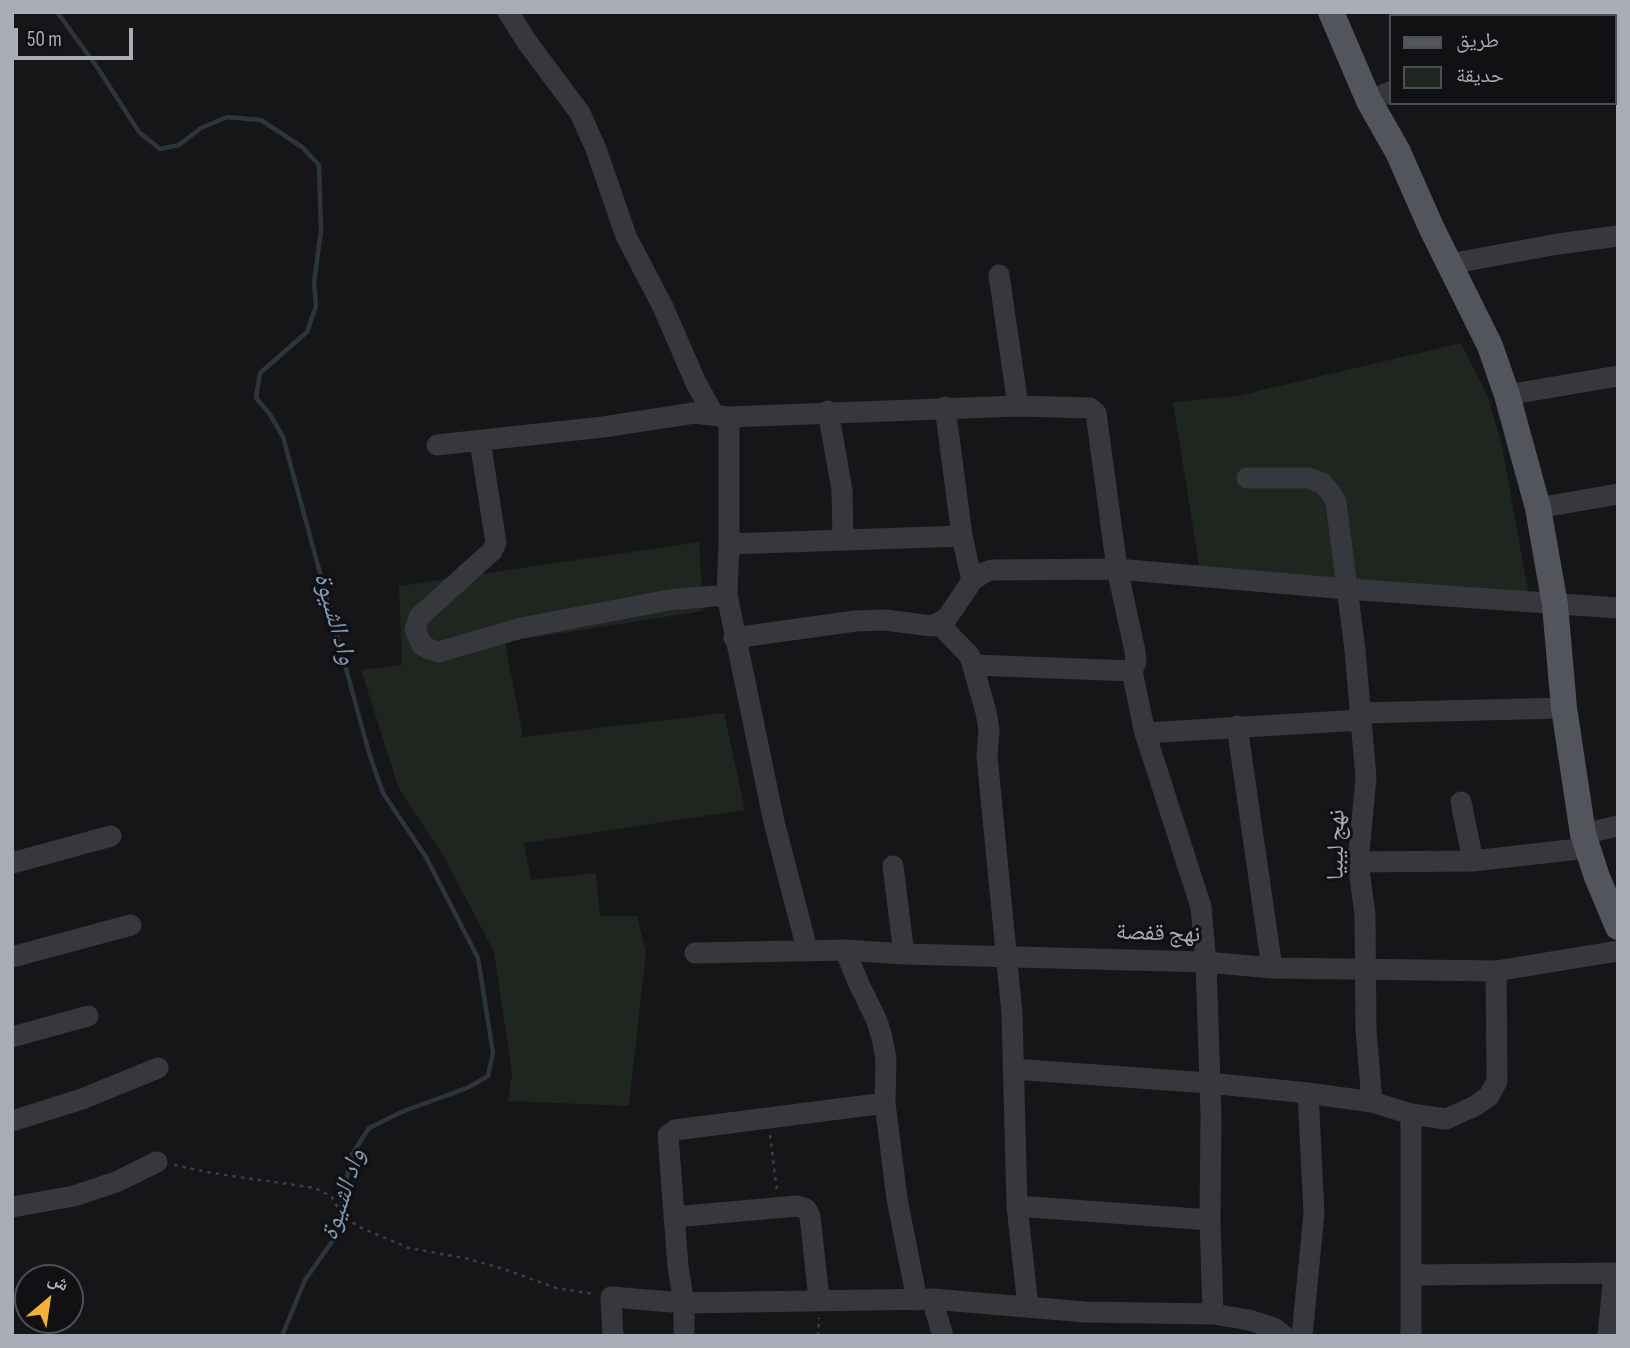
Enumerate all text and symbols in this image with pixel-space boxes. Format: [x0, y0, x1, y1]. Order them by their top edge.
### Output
scale bar [18, 14, 136, 58]
legend [1388, 14, 1616, 105]
text: 50 m [27, 27, 62, 52]
text: طريق [1456, 28, 1499, 53]
text: حديقة [1456, 63, 1504, 88]
water label: واد الشيوة [306, 569, 362, 669]
street label: نهج ليبيا [1322, 809, 1352, 881]
street label: نهج قفصة [1115, 918, 1201, 950]
water label: واد الشيوة [315, 1145, 373, 1245]
north arrow [14, 1264, 84, 1334]
text: ش [44, 1267, 73, 1297]

